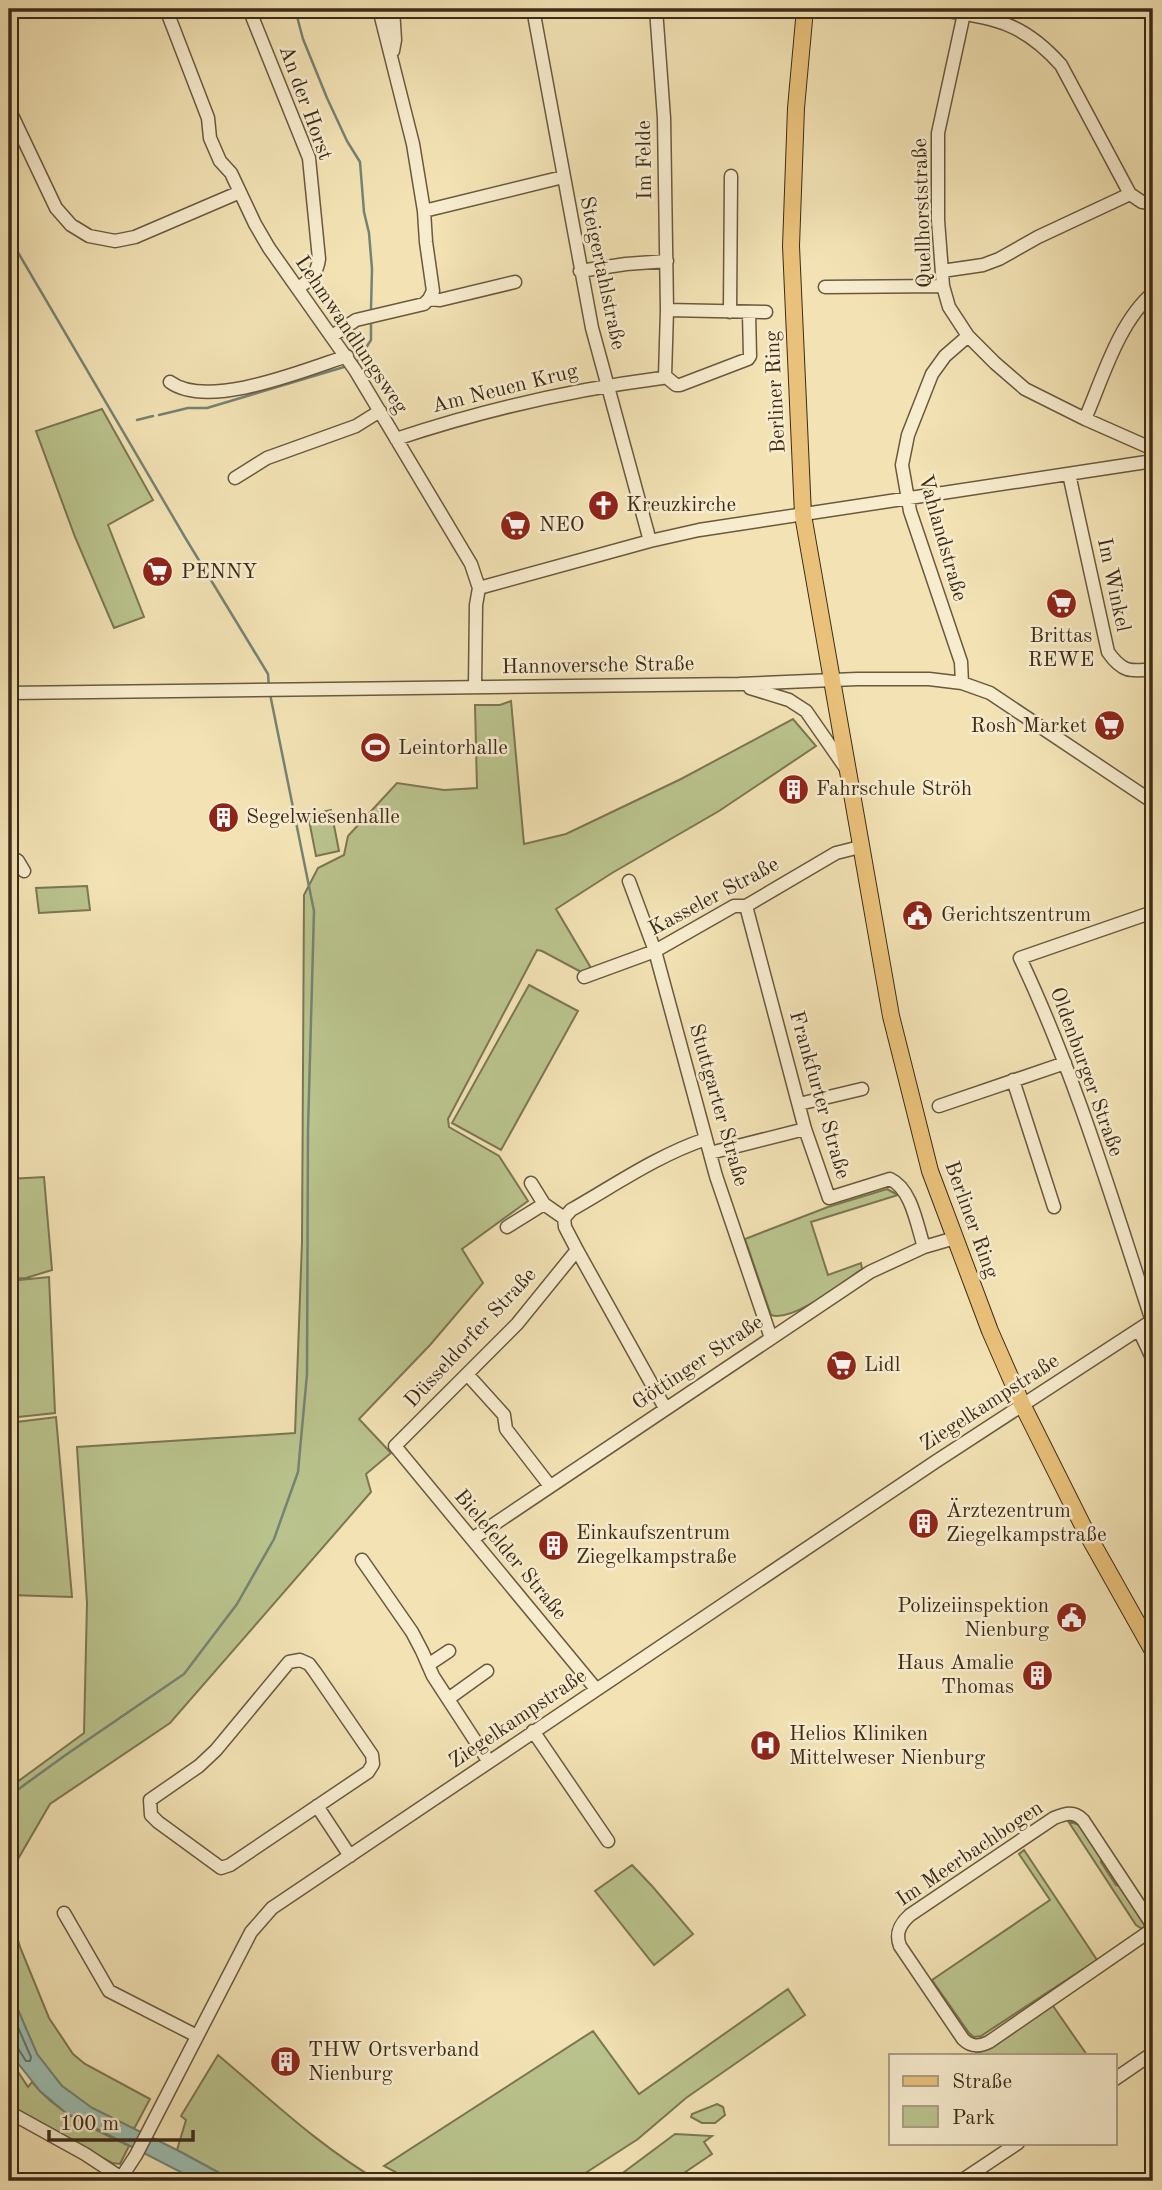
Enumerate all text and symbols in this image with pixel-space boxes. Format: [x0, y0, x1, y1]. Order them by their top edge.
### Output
street label: An der Horst [275, 43, 335, 163]
street label: Im Felde [634, 120, 656, 200]
street label: Quellhorststraße [910, 138, 936, 288]
street label: Steigertahlstraße [575, 194, 629, 352]
street label: Lehmwandlungsweg [291, 252, 412, 418]
street label: Berliner Ring [762, 329, 790, 454]
street label: Am Neuen Krug [430, 361, 581, 417]
street label: Vahlandstraße [914, 472, 970, 604]
church icon: Kreuzkirche [586, 488, 620, 522]
place label: Kreuzkirche [626, 495, 736, 516]
supermarket icon: NEO [499, 508, 533, 542]
place label: NEO [539, 515, 584, 536]
street label: Im Winkel [1093, 536, 1133, 634]
supermarket icon: PENNY [141, 555, 175, 589]
place label: PENNY [181, 562, 257, 583]
supermarket icon: Brittas REWE [1044, 587, 1078, 621]
place label: Brittas REWE [1028, 626, 1094, 671]
street label: Hannoversche Straße [501, 654, 695, 678]
supermarket icon: Rosh Market [1093, 709, 1127, 743]
place label: Rosh Market [971, 716, 1087, 737]
sports icon: Leintorhalle [358, 731, 392, 765]
place label: Leintorhalle [398, 738, 508, 759]
building icon: Fahrschule Ströh [776, 772, 810, 806]
place label: Fahrschule Ströh [816, 779, 972, 800]
building icon: Segelwiesenhalle [206, 800, 240, 834]
place label: Segelwiesenhalle [246, 807, 400, 828]
street label: Kasseler Straße [645, 854, 783, 940]
public building icon: Gerichtszentrum [901, 898, 935, 932]
place label: Gerichtszentrum [941, 905, 1091, 926]
street label: Oldenburger Straße [1046, 985, 1126, 1159]
street label: Frankfurter Straße [785, 1009, 853, 1181]
street label: Stuttgarter Straße [685, 1021, 751, 1189]
street label: Berliner Ring [940, 1159, 1002, 1282]
street label: Düsseldorfer Straße [401, 1264, 541, 1412]
street label: Göttinger Straße [629, 1312, 767, 1414]
supermarket icon: Lidl [824, 1348, 858, 1382]
street label: Ziegelkampstraße [917, 1350, 1063, 1456]
place label: Lidl [864, 1355, 901, 1376]
street label: Bielefelder Straße [450, 1486, 570, 1624]
place label: Ärztezentrum Ziegelkampstraße [946, 1497, 1107, 1546]
building icon: Ärztezentrum Ziegelkampstraße [906, 1506, 940, 1540]
place label: Einkaufszentrum Ziegelkampstraße [576, 1523, 737, 1568]
building icon: Einkaufszentrum Ziegelkampstraße [536, 1528, 570, 1562]
place label: Polizeiinspektion Nienburg [897, 1596, 1050, 1641]
public building icon: Polizeiinspektion Nienburg [1055, 1601, 1089, 1635]
place label: Haus Amalie Thomas [897, 1653, 1014, 1698]
building icon: Haus Amalie Thomas [1020, 1658, 1054, 1692]
street label: Ziegelkampstraße [446, 1665, 590, 1773]
place label: Helios Kliniken Mittelweser Nienburg [789, 1724, 986, 1769]
hospital icon: Helios Kliniken Mittelweser Nienburg [749, 1729, 783, 1763]
street label: Im Meerbachbogen [893, 1797, 1047, 1911]
place label: THW Ortsverband Nienburg [308, 2040, 479, 2085]
building icon: THW Ortsverband Nienburg [268, 2045, 302, 2079]
legend [889, 2054, 1116, 2144]
text: Straße [952, 2072, 1012, 2093]
scale bar [49, 2099, 192, 2143]
text: Park [952, 2108, 995, 2129]
text: 100 m [60, 2114, 119, 2135]

